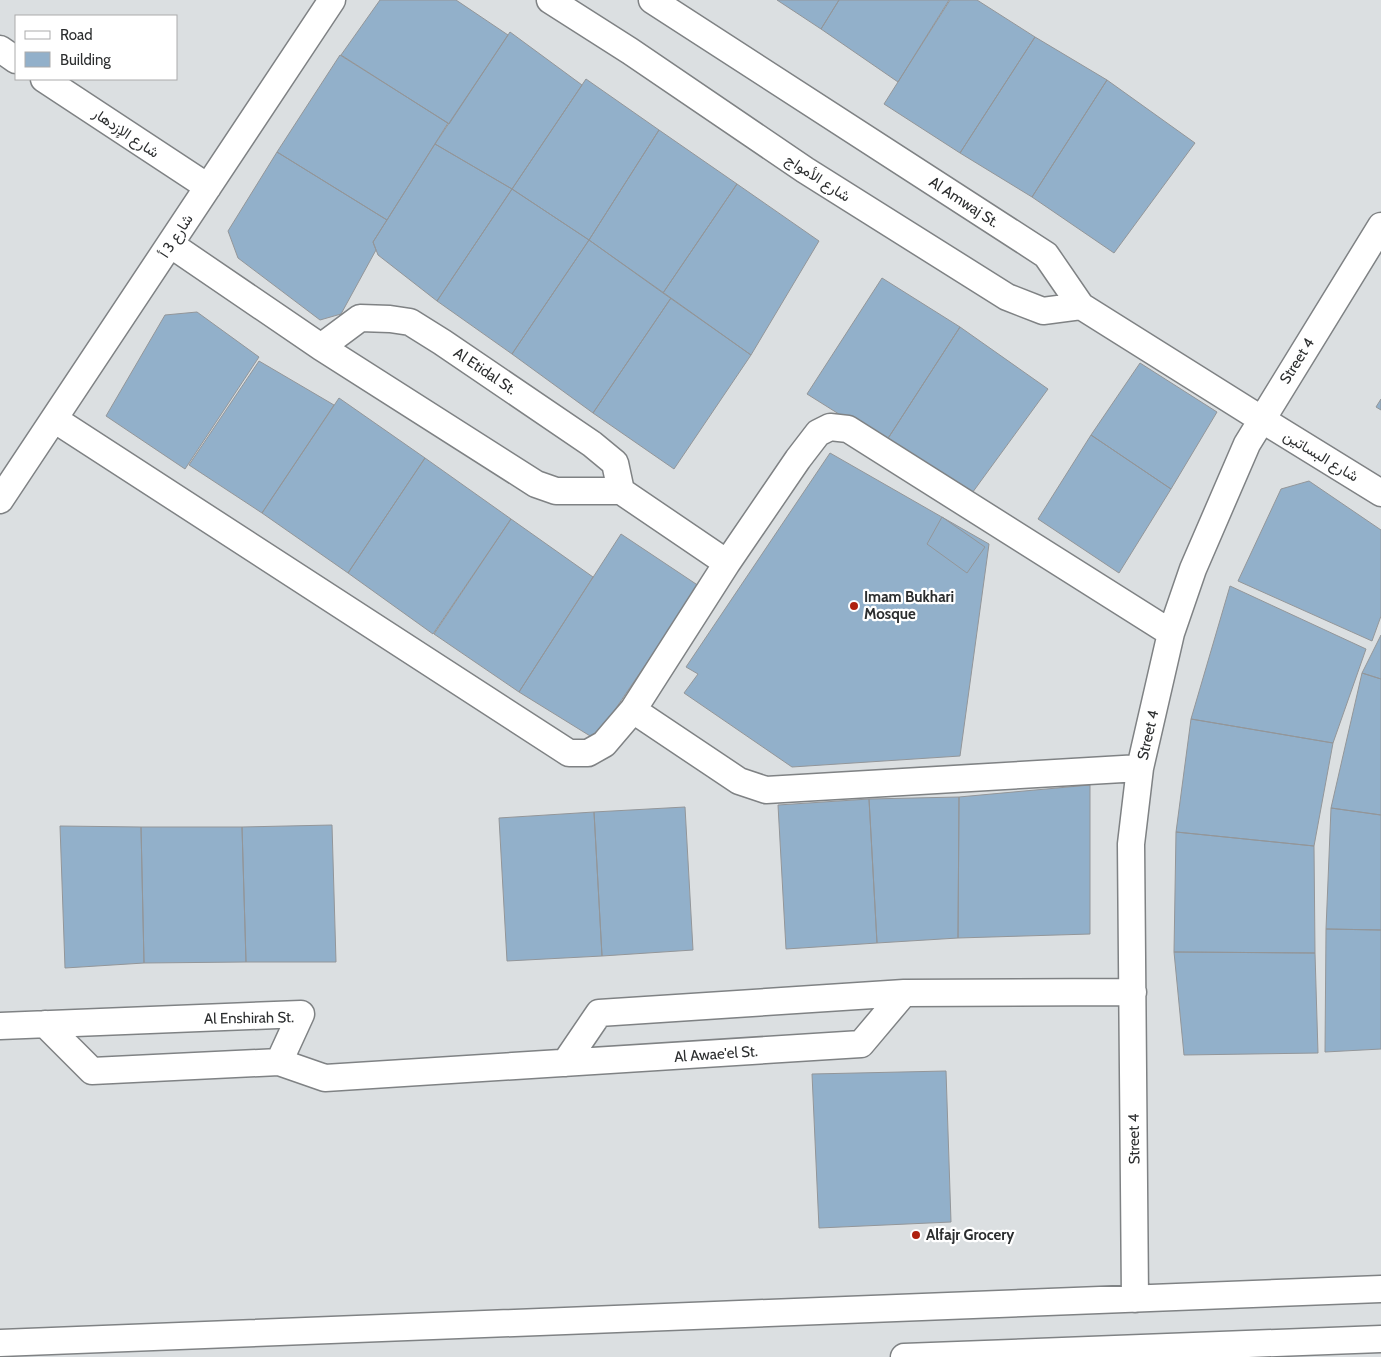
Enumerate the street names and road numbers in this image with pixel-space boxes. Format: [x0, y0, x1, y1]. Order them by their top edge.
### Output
street label: شارع الإزدهار [87, 104, 163, 164]
street label: شارع الأمواج [781, 150, 854, 207]
street label: Al Amwaj St. [926, 173, 1002, 231]
street label: شارع 3 أ [155, 211, 199, 262]
street label: Street 4 [1276, 335, 1318, 387]
street label: Al Etidal St. [450, 344, 520, 398]
street label: شارع البساتين [1279, 427, 1362, 487]
street label: Street 4 [1134, 708, 1163, 762]
street label: Al Enshirah St. [204, 1008, 294, 1028]
street label: Al Awae'el St. [674, 1042, 758, 1066]
street label: Street 4 [1125, 1113, 1143, 1164]

